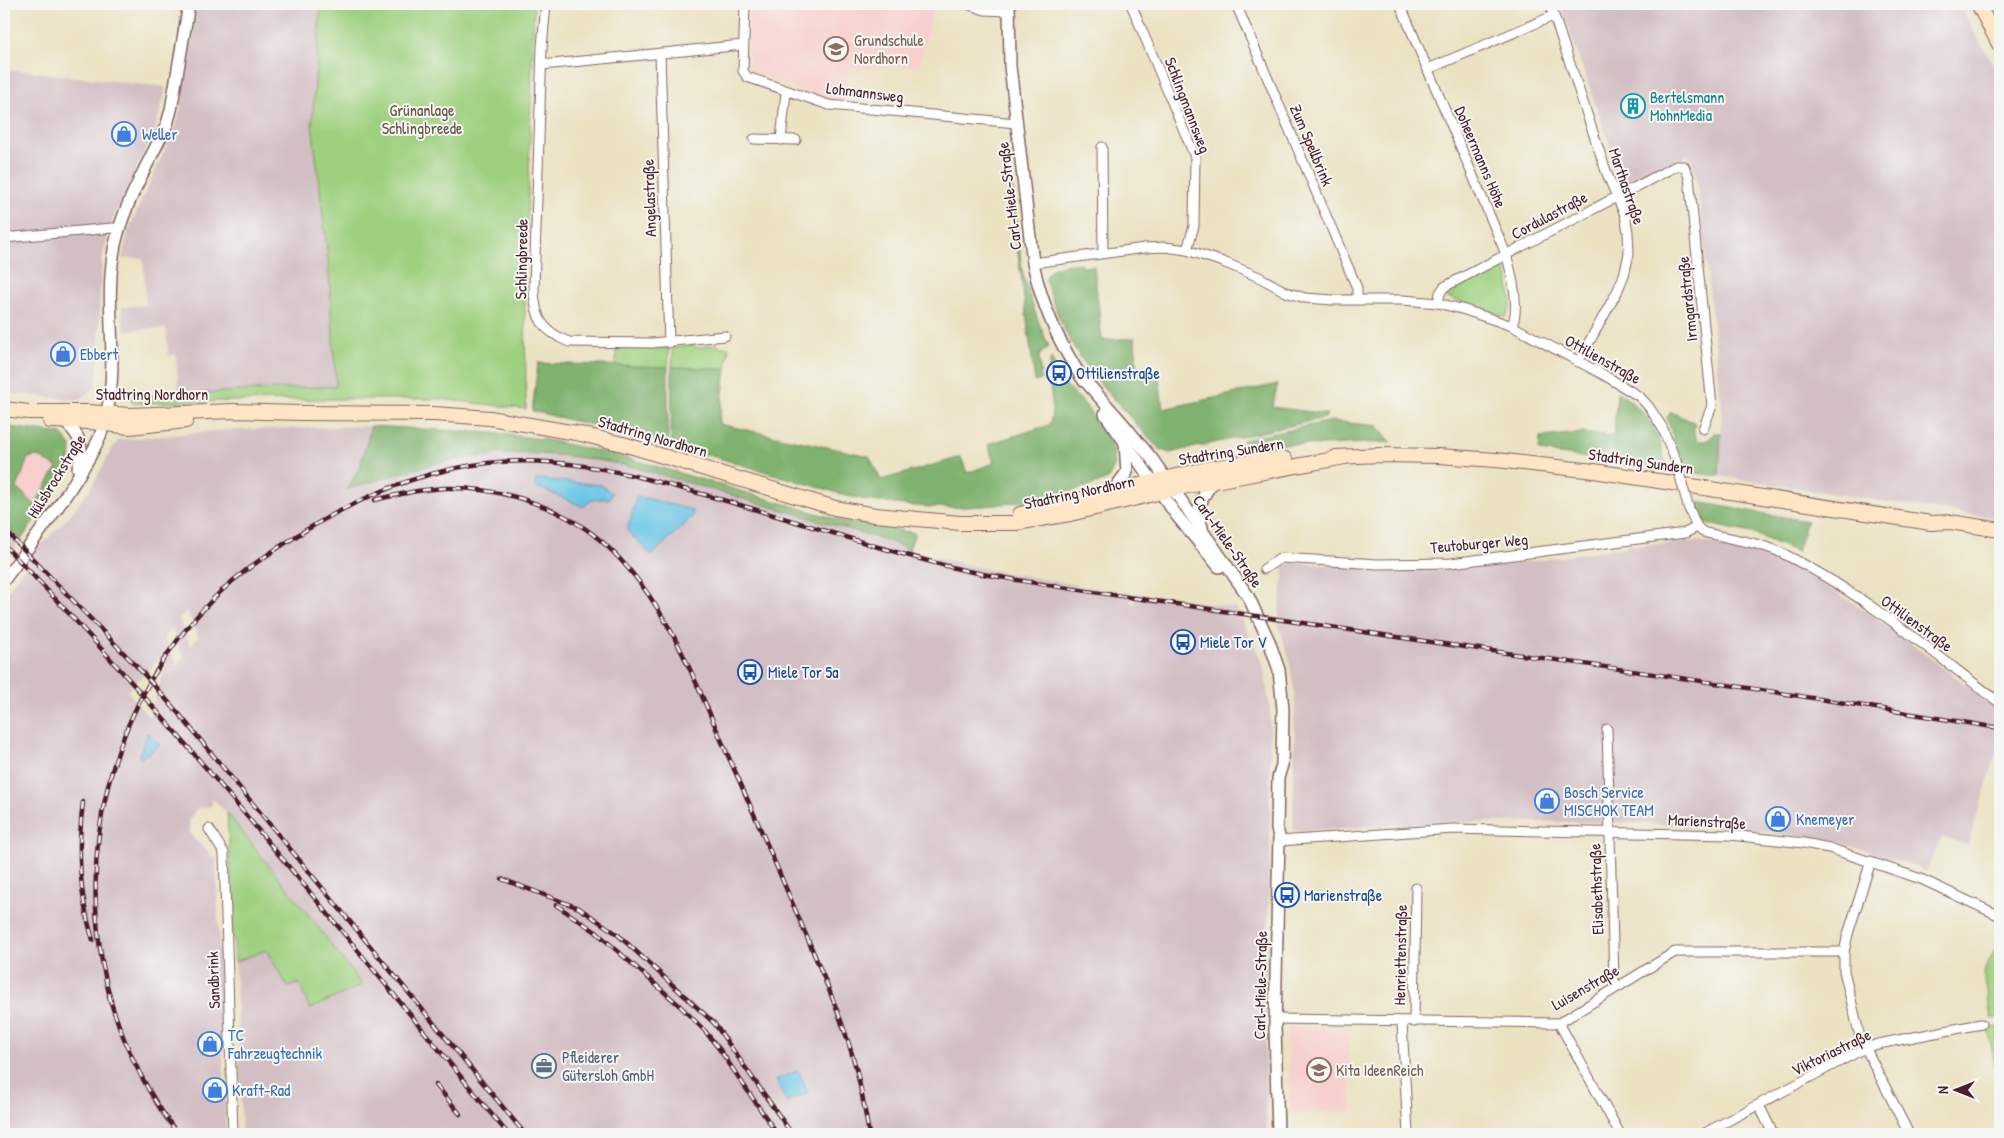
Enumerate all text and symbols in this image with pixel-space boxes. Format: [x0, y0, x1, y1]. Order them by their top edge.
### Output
place label: Grundschule Nordhorn [854, 29, 924, 69]
school or university icon: Grundschule Nordhorn [823, 36, 849, 62]
street label: Schlingmannsweg [1160, 54, 1216, 156]
street label: Lohmannsweg [825, 76, 905, 108]
place label: Bertelsmann MohnMedia [1650, 86, 1725, 126]
building icon: Bertelsmann MohnMedia [1620, 93, 1646, 119]
park label: Grünanlage Schlingbreede [382, 99, 463, 139]
street label: Zum Spellbrink [1285, 101, 1339, 190]
street label: Doheermanns Höhe [1450, 103, 1512, 212]
shop icon: Weller [111, 121, 137, 147]
place label: Weller [142, 123, 178, 145]
street label: Carl-Miele-Straße [991, 140, 1027, 251]
street label: Marthastraße [1604, 145, 1651, 228]
street label: Angelastraße [637, 158, 661, 237]
street label: Cordulastraße [1507, 185, 1592, 244]
street label: Schlingbreede [509, 218, 533, 299]
street label: Irmgardstraße [1672, 255, 1702, 343]
street label: Ottilienstraße [1561, 329, 1646, 389]
shop icon: Ebbert [50, 341, 76, 367]
place label: Ebbert [80, 343, 119, 365]
bus stop icon: Ottilienstraße [1046, 360, 1072, 386]
place label: Ottilienstraße [1076, 362, 1160, 384]
street label: Stadtring Nordhorn [96, 383, 208, 405]
street label: Stadtring Nordhorn [596, 410, 710, 462]
street label: Hülsbrockstraße [21, 429, 91, 522]
street label: Stadtring Sundern [1177, 432, 1285, 470]
street label: Stadtring Sundern [1587, 443, 1695, 479]
street label: Stadtring Nordhorn [1022, 470, 1136, 514]
street label: Carl-Miele-Straße [1188, 490, 1269, 592]
street label: Teutoburger Weg [1429, 528, 1529, 558]
street label: Ottilienstraße [1877, 589, 1958, 657]
bus stop icon: Miele Tor V [1170, 629, 1196, 655]
place label: Miele Tor V [1200, 631, 1267, 653]
bus stop icon: Miele Tor 5a [737, 659, 763, 685]
place label: Miele Tor 5a [768, 661, 839, 683]
place label: Bosch Service MISCHOK TEAM [1564, 781, 1654, 821]
shop icon: Bosch Service MISCHOK TEAM [1534, 788, 1560, 814]
shop icon: Knemeyer [1765, 806, 1791, 832]
street label: Marienstraße [1667, 808, 1747, 834]
place label: Knemeyer [1796, 808, 1855, 830]
street label: Elisabethstraße [1583, 842, 1609, 935]
bus stop icon: Marienstraße [1274, 882, 1300, 908]
place label: Marienstraße [1304, 884, 1383, 906]
street label: Henriettenstraße [1388, 904, 1412, 1006]
street label: Carl-Miele-Straße [1248, 930, 1272, 1039]
street label: Sandbrink [201, 951, 225, 1009]
street label: Luisenstraße [1547, 959, 1623, 1015]
street label: Viktoriastraße [1787, 1023, 1875, 1081]
place label: TC Fahrzeugtechnik [227, 1024, 323, 1064]
shop icon: TC Fahrzeugtechnik [197, 1031, 223, 1057]
place label: Pfleiderer Gütersloh GmbH [562, 1046, 654, 1086]
office icon: Pfleiderer Gütersloh GmbH [531, 1053, 557, 1079]
school or university icon: Kita IdeenReich [1306, 1057, 1332, 1083]
place label: Kita IdeenReich [1336, 1059, 1424, 1081]
north arrow [1932, 1066, 1982, 1116]
shop icon: Kraft-Rad [202, 1077, 228, 1103]
place label: Kraft-Rad [232, 1079, 290, 1101]
text: N [1933, 1086, 1952, 1094]

